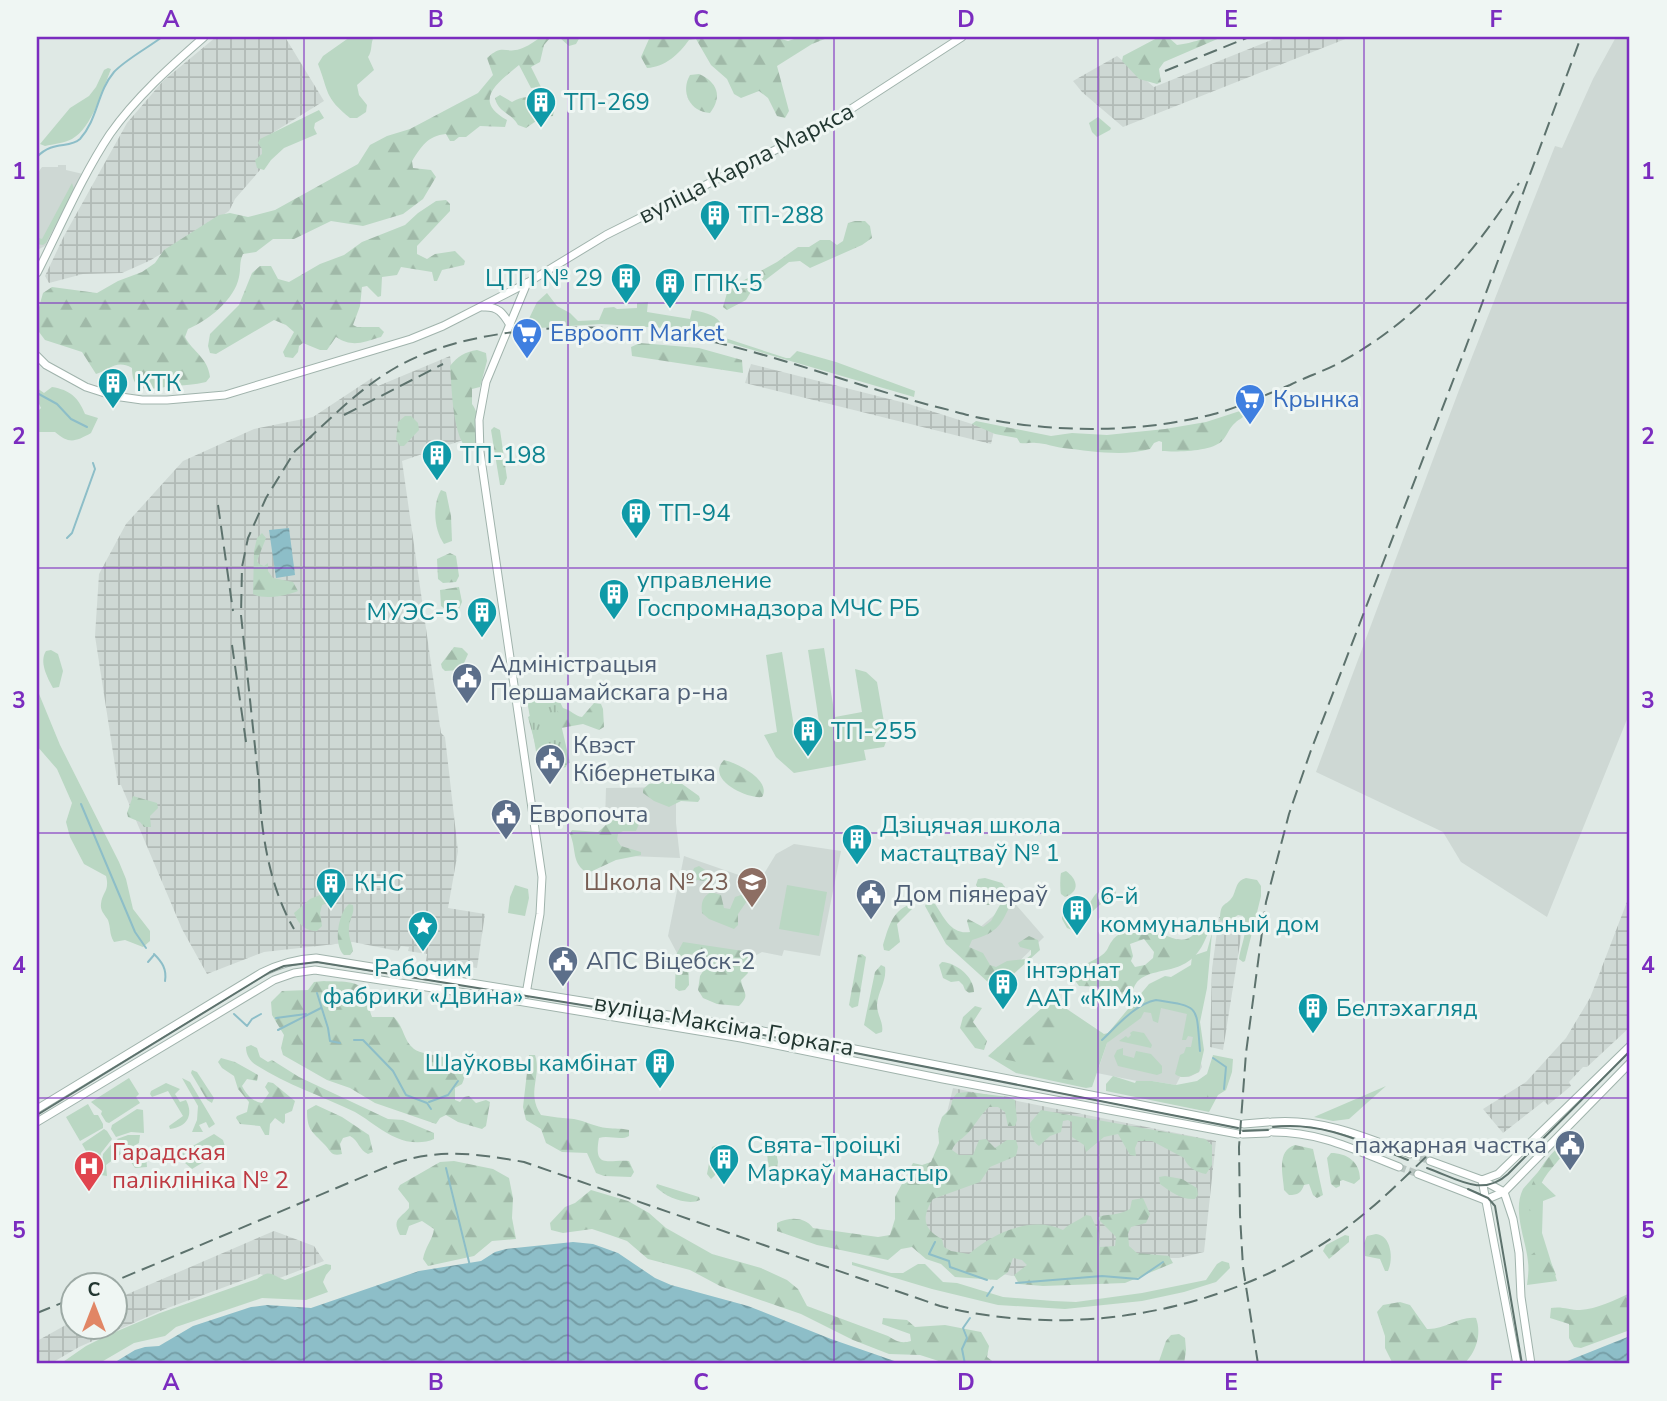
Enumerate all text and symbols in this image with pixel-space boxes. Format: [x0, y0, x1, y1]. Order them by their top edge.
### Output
text: A [162, 4, 180, 35]
text: B [428, 4, 444, 35]
text: C [693, 4, 709, 35]
text: D [957, 4, 975, 35]
text: E [1224, 4, 1238, 35]
text: F [1490, 4, 1503, 35]
building icon: ТП-269 [524, 85, 558, 129]
place label: ТП-269 [564, 86, 650, 118]
street label: вуліца Карла Маркса [633, 95, 859, 231]
text: 1 [12, 156, 26, 187]
text: 1 [1641, 156, 1655, 187]
building icon: ТП-288 [698, 198, 732, 242]
place label: ТП-288 [738, 199, 824, 231]
building icon: ЦТП № 29 [609, 261, 643, 305]
place label: ЦТП № 29 [485, 262, 603, 294]
building icon: ГПК-5 [653, 266, 687, 310]
place label: ГПК-5 [693, 267, 763, 299]
supermarket icon: Евроопт Market [510, 316, 544, 360]
place label: Евроопт Market [550, 317, 725, 349]
building icon: КТК [96, 366, 130, 410]
place label: КТК [136, 367, 182, 399]
supermarket icon: Крынка [1233, 382, 1267, 426]
place label: Крынка [1273, 383, 1360, 415]
text: 2 [12, 421, 26, 452]
text: 2 [1641, 421, 1655, 452]
building icon: ТП-198 [420, 438, 454, 482]
place label: ТП-198 [460, 439, 546, 471]
building icon: ТП-94 [619, 496, 653, 540]
place label: ТП-94 [659, 497, 731, 529]
place label: управление Госпромнадзора МЧС РБ [637, 564, 920, 624]
building icon: управление Госпромнадзора МЧС РБ [597, 577, 631, 621]
building icon: МУЭС-5 [465, 595, 499, 639]
place label: МУЭС-5 [367, 596, 459, 628]
place label: Адміністрацыя Першамайскага р-на [490, 648, 729, 708]
public building icon: Адміністрацыя Першамайскага р-на [450, 661, 484, 705]
text: 3 [12, 685, 26, 716]
text: 3 [1641, 685, 1655, 716]
building icon: ТП-255 [791, 714, 825, 758]
place label: ТП-255 [831, 715, 917, 747]
place label: Квэст Кібернетыка [573, 729, 716, 789]
public building icon: Квэст Кібернетыка [533, 742, 567, 786]
public building icon: Европочта [489, 797, 523, 841]
place label: Европочта [529, 798, 648, 830]
place label: Дзіцячая школа мастацтваў № 1 [880, 809, 1061, 869]
building icon: Дзіцячая школа мастацтваў № 1 [840, 822, 874, 866]
school or university icon: Школа № 23 [735, 865, 769, 909]
building icon: КНС [314, 866, 348, 910]
place label: Школа № 23 [584, 866, 729, 898]
place label: КНС [354, 867, 404, 899]
public building icon: Дом піянераў [854, 877, 888, 921]
place label: Дом піянераў [894, 878, 1048, 910]
place label: 6-й коммунальный дом [1100, 880, 1320, 940]
building icon: 6-й коммунальный дом [1060, 893, 1094, 937]
place icon: Рабочим фабрики «Двина» [406, 909, 440, 953]
public building icon: АПС Віцебск-2 [546, 944, 580, 988]
place label: АПС Віцебск-2 [586, 945, 756, 977]
text: 4 [12, 950, 26, 981]
text: 4 [1641, 950, 1655, 981]
place label: Рабочим фабрики «Двина» [323, 952, 523, 1012]
place label: інтэрнат ААТ «КІМ» [1026, 954, 1143, 1014]
building icon: інтэрнат ААТ «КІМ» [986, 967, 1020, 1011]
street label: вуліца Максіма Горкага [592, 986, 856, 1064]
building icon: Белтэхагляд [1296, 991, 1330, 1035]
place label: Белтэхагляд [1336, 992, 1477, 1024]
building icon: Шаўковы камбінат [643, 1046, 677, 1090]
place label: Шаўковы камбінат [425, 1047, 637, 1079]
public building icon: пажарная частка [1553, 1128, 1587, 1172]
place label: Свята-Троіцкі Маркаў манастыр [747, 1129, 949, 1189]
place label: пажарная частка [1354, 1129, 1547, 1161]
place label: Гарадская паліклініка № 2 [112, 1136, 289, 1196]
building icon: Свята-Троіцкі Маркаў манастыр [707, 1142, 741, 1186]
hospital icon: Гарадская паліклініка № 2 [72, 1149, 106, 1193]
text: 5 [12, 1215, 26, 1246]
text: 5 [1641, 1215, 1655, 1246]
north arrow [60, 1272, 130, 1342]
text: С [88, 1277, 101, 1303]
text: A [162, 1367, 180, 1398]
text: B [428, 1367, 444, 1398]
text: C [693, 1367, 709, 1398]
text: D [957, 1367, 975, 1398]
text: E [1224, 1367, 1238, 1398]
text: F [1490, 1367, 1503, 1398]

